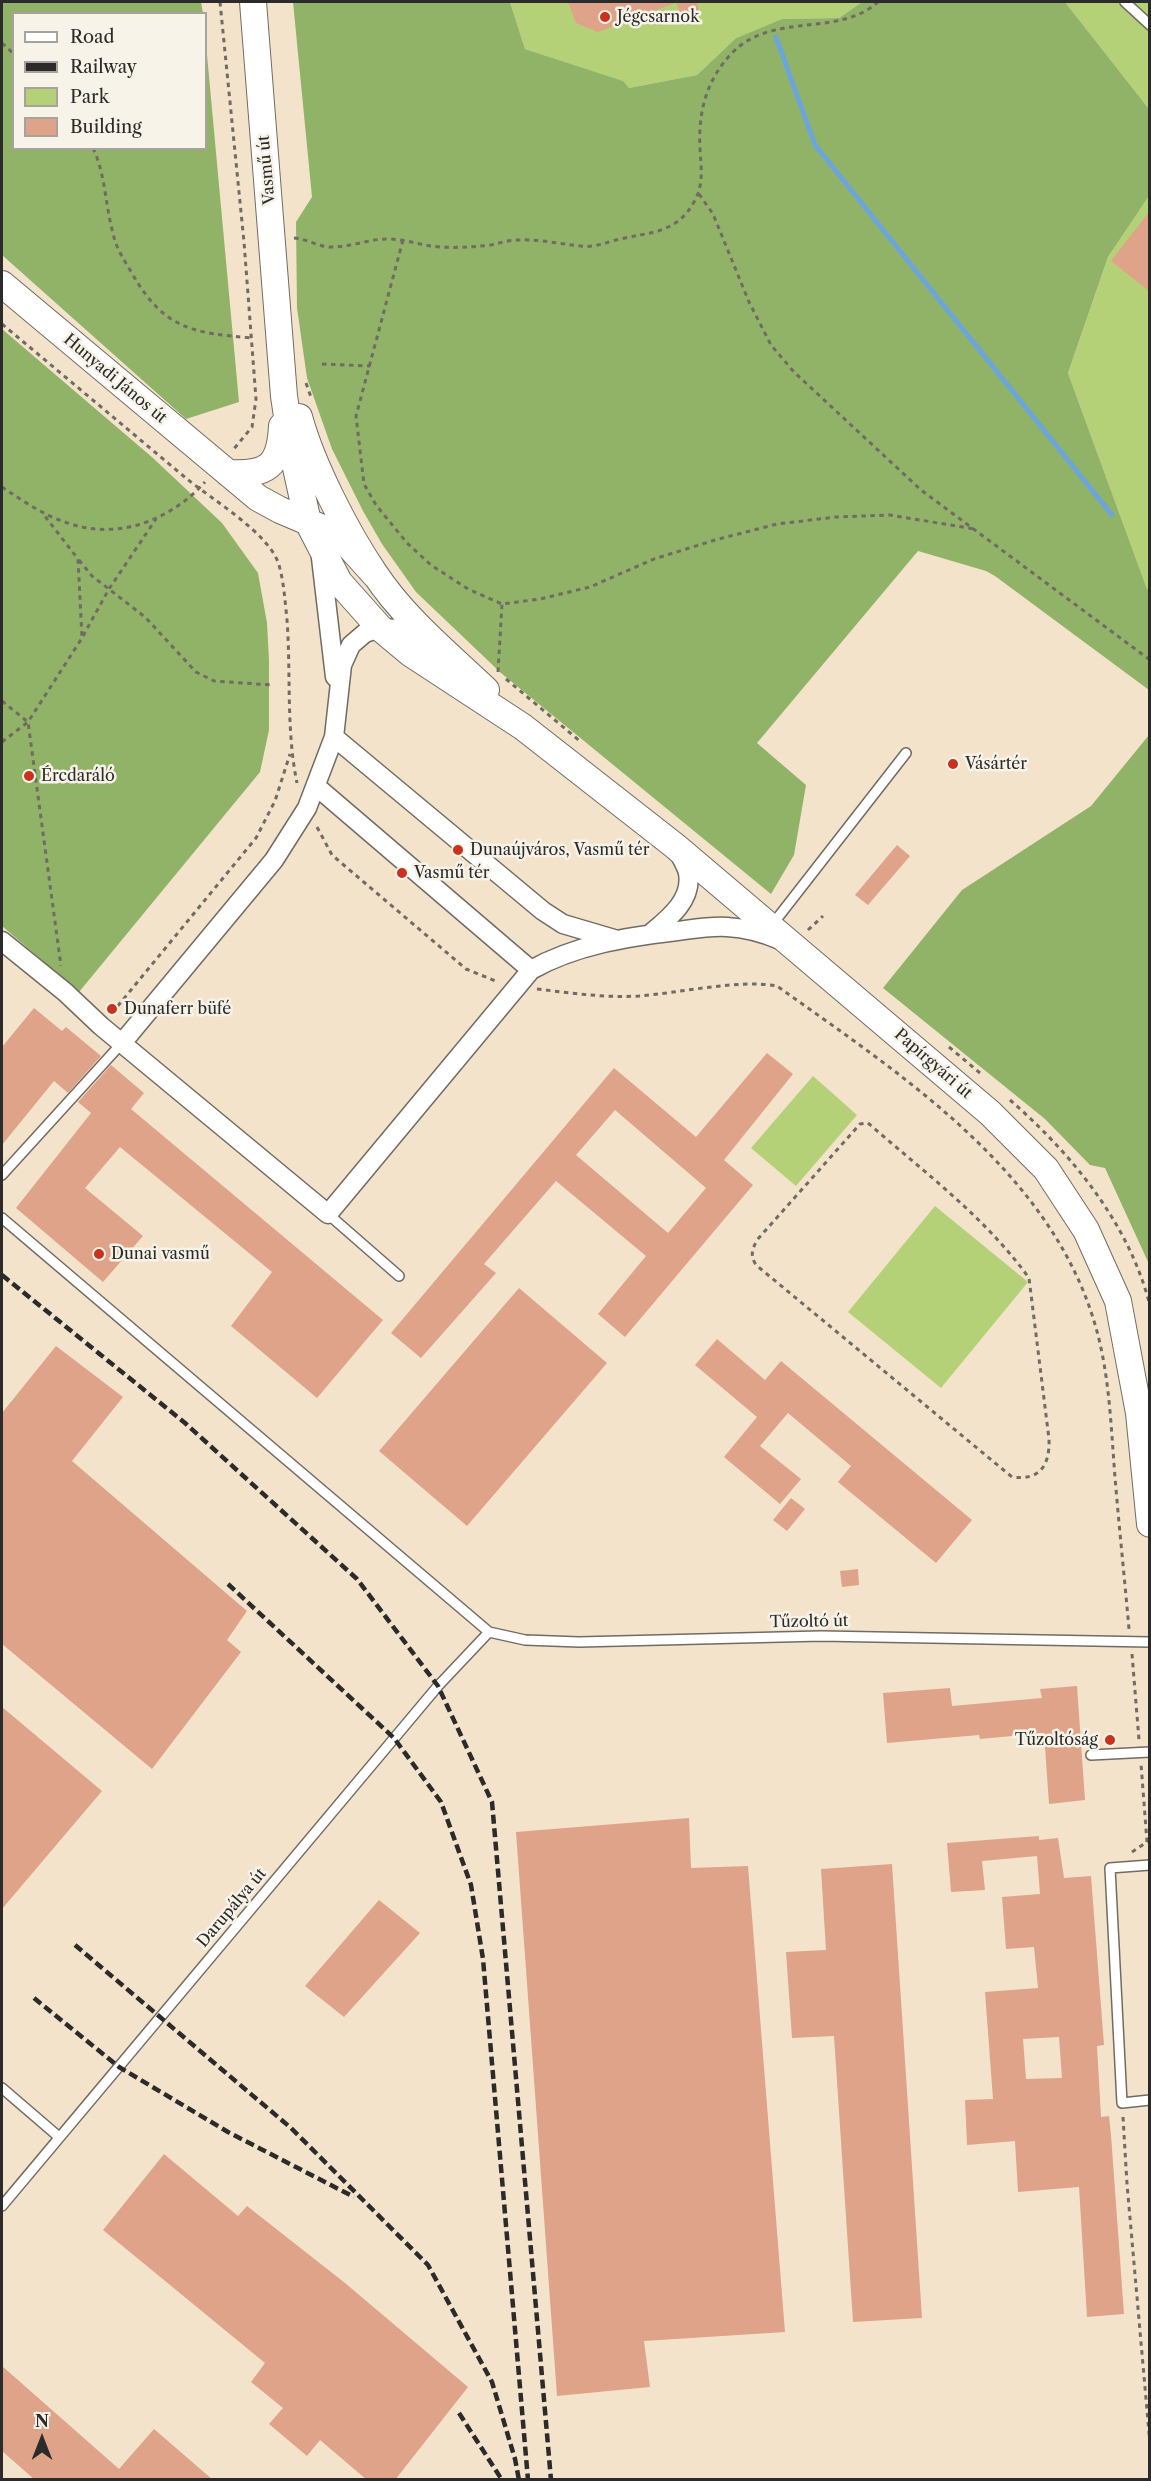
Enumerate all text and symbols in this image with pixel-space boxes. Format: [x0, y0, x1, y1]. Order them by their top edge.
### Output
place label: Jégcsarnok [617, 7, 699, 27]
marker: Jégcsarnok [598, 10, 612, 24]
legend [12, 12, 207, 150]
text: Road [70, 26, 115, 48]
text: Railway [70, 56, 137, 78]
text: Park [70, 86, 109, 108]
text: Building [70, 116, 142, 138]
street label: Vasmű út [254, 135, 280, 205]
street label: Hunyadi János út [59, 330, 171, 428]
place label: Vásártér [965, 754, 1027, 774]
marker: Vásártér [946, 757, 960, 771]
place label: Ércdaráló [41, 766, 115, 786]
marker: Ércdaráló [22, 769, 36, 783]
place label: Dunaújváros, Vasmű tér [470, 840, 649, 860]
marker: Dunaújváros, Vasmű tér [451, 843, 465, 857]
place label: Vasmű tér [414, 863, 490, 883]
marker: Vasmű tér [395, 866, 409, 880]
place label: Dunaferr büfé [124, 999, 231, 1019]
marker: Dunaferr büfé [105, 1002, 119, 1016]
street label: Papírgyári út [890, 1025, 976, 1103]
place label: Dunai vasmű [111, 1244, 210, 1264]
marker: Dunai vasmű [92, 1247, 106, 1261]
street label: Tűzoltó út [769, 1612, 849, 1632]
place label: Tűzoltóság [1015, 1730, 1098, 1750]
marker: Tűzoltóság [1103, 1733, 1117, 1747]
street label: Darupálya út [193, 1865, 271, 1951]
north arrow [12, 2409, 72, 2469]
text: N [35, 2411, 49, 2431]

